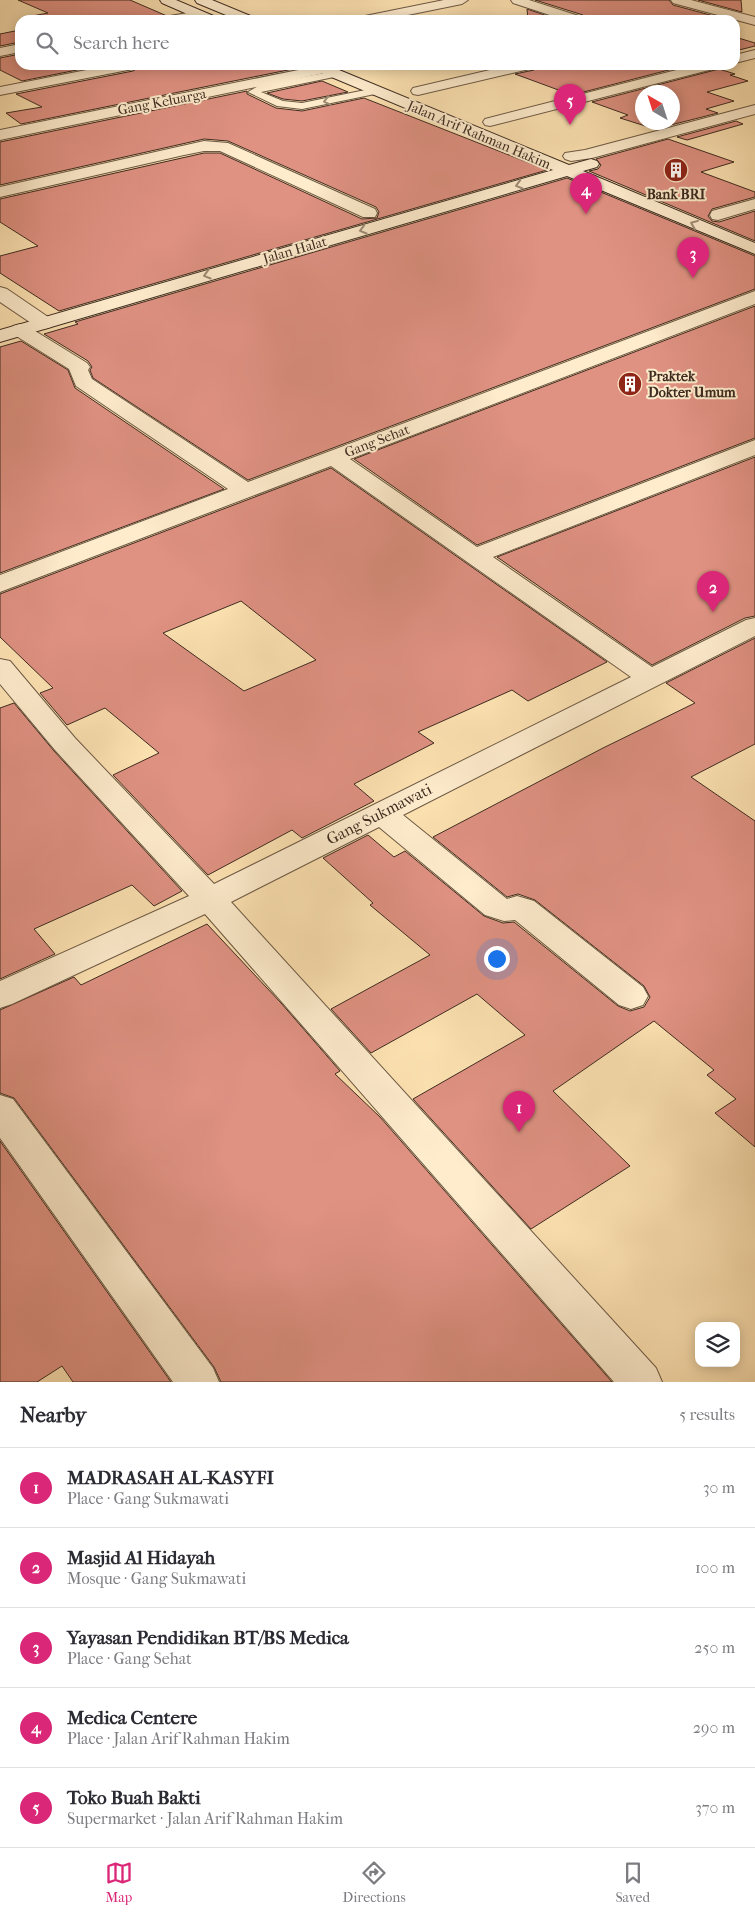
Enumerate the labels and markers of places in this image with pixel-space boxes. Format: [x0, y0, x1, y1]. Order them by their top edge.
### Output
pin: 5 [554, 84, 586, 125]
building icon: Bank BRI [663, 157, 689, 183]
pin: 4 [570, 173, 602, 214]
place label: Bank BRI [647, 186, 706, 203]
pin: 3 [677, 237, 709, 278]
place label: Praktek Dokter Umum [648, 368, 736, 401]
building icon: Praktek Dokter Umum [617, 371, 643, 397]
pin: 2 [697, 571, 729, 612]
pin: 1 [503, 1091, 535, 1132]

